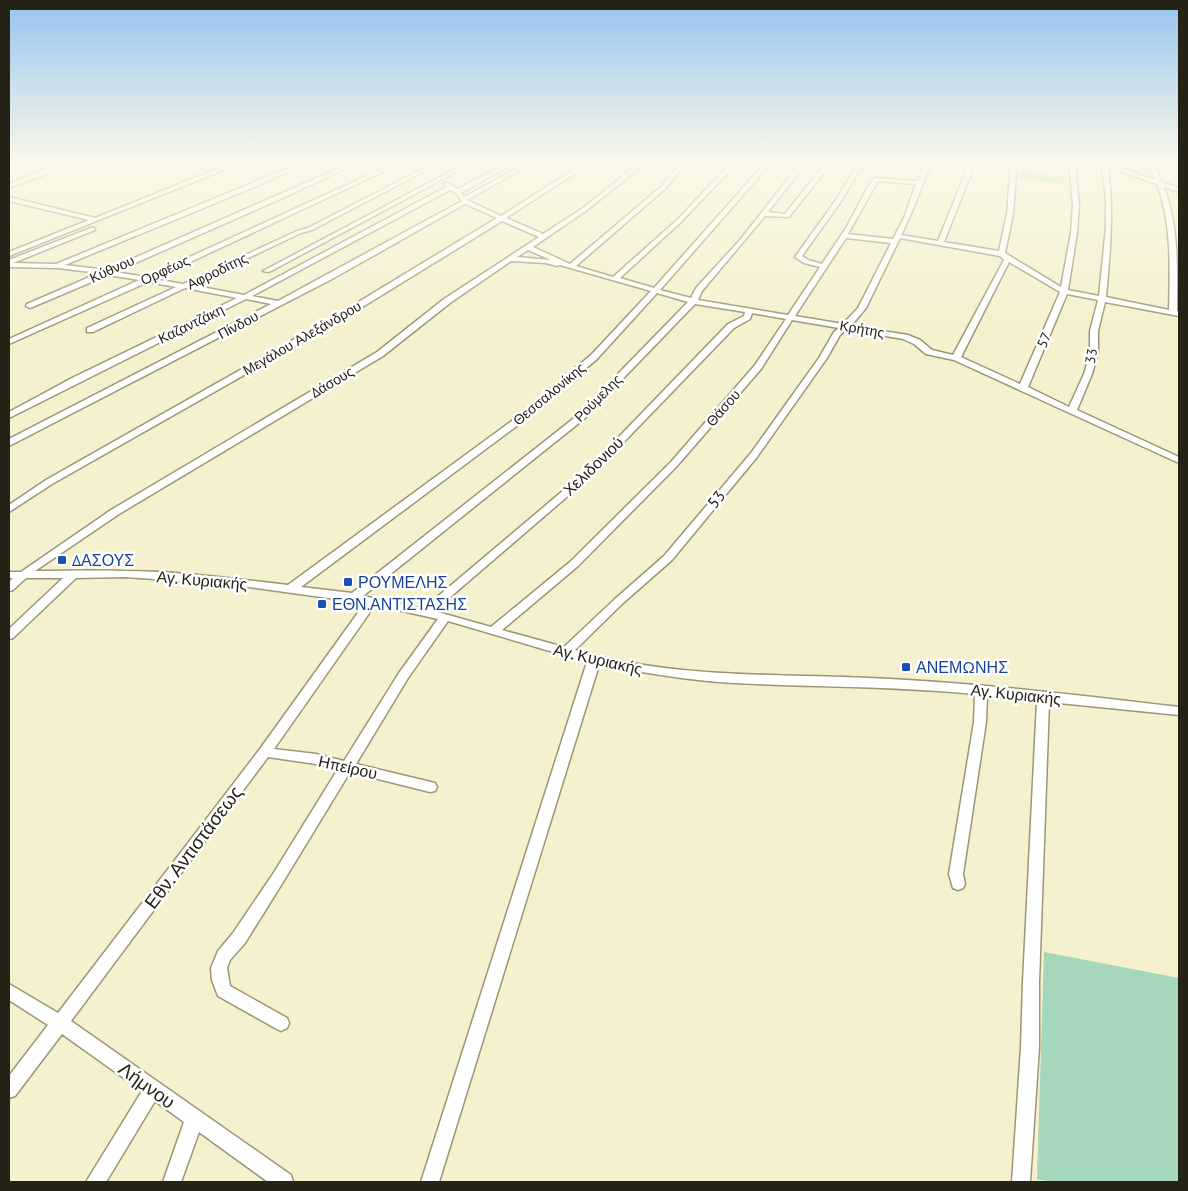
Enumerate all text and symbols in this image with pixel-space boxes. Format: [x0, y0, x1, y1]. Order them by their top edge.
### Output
street label: Αφροδίτης [184, 249, 250, 293]
street label: Κύθνου [87, 251, 137, 287]
street label: Ορφέως [138, 251, 193, 289]
street label: Μεγάλου Αλεξάνδρου [240, 297, 364, 379]
street label: Καζαντζάκη [155, 300, 227, 348]
street label: Πίνδου [215, 307, 261, 343]
street label: Κρήτης [838, 316, 886, 342]
street label: 57 [1033, 329, 1055, 351]
street label: 33 [1081, 347, 1101, 365]
street label: Θεσσαλονίκης [509, 358, 589, 429]
street label: Δάσους [307, 362, 357, 402]
street label: Ρούμελης [570, 370, 626, 426]
street label: Θάσου [702, 386, 744, 430]
street label: Χελιδονιού [559, 432, 627, 500]
street label: 53 [703, 486, 729, 512]
place label: ΔΑΣΟΥΣ [72, 550, 134, 570]
marker: ΔΑΣΟΥΣ [56, 554, 68, 566]
street label: Αγ. Κυριακής [156, 566, 248, 594]
place label: ΡΟΥΜΕΛΗΣ [358, 572, 448, 592]
marker: ΡΟΥΜΕΛΗΣ [342, 576, 354, 588]
place label: ΕΘΝ.ΑΝΤΙΣΤΑΣΗΣ [332, 594, 467, 614]
marker: ΕΘΝ.ΑΝΤΙΣΤΑΣΗΣ [316, 598, 328, 610]
street label: Αγ. Κυριακής [552, 639, 645, 679]
place label: ΑΝΕΜΩΝΗΣ [916, 657, 1008, 677]
marker: ΑΝΕΜΩΝΗΣ [900, 661, 912, 673]
street label: Αγ. Κυριακής [970, 679, 1062, 709]
street label: Ηπείρου [317, 751, 379, 783]
street label: Εθν. Αντιστάσεως [139, 781, 247, 913]
street label: Λήμνου [114, 1056, 180, 1114]

